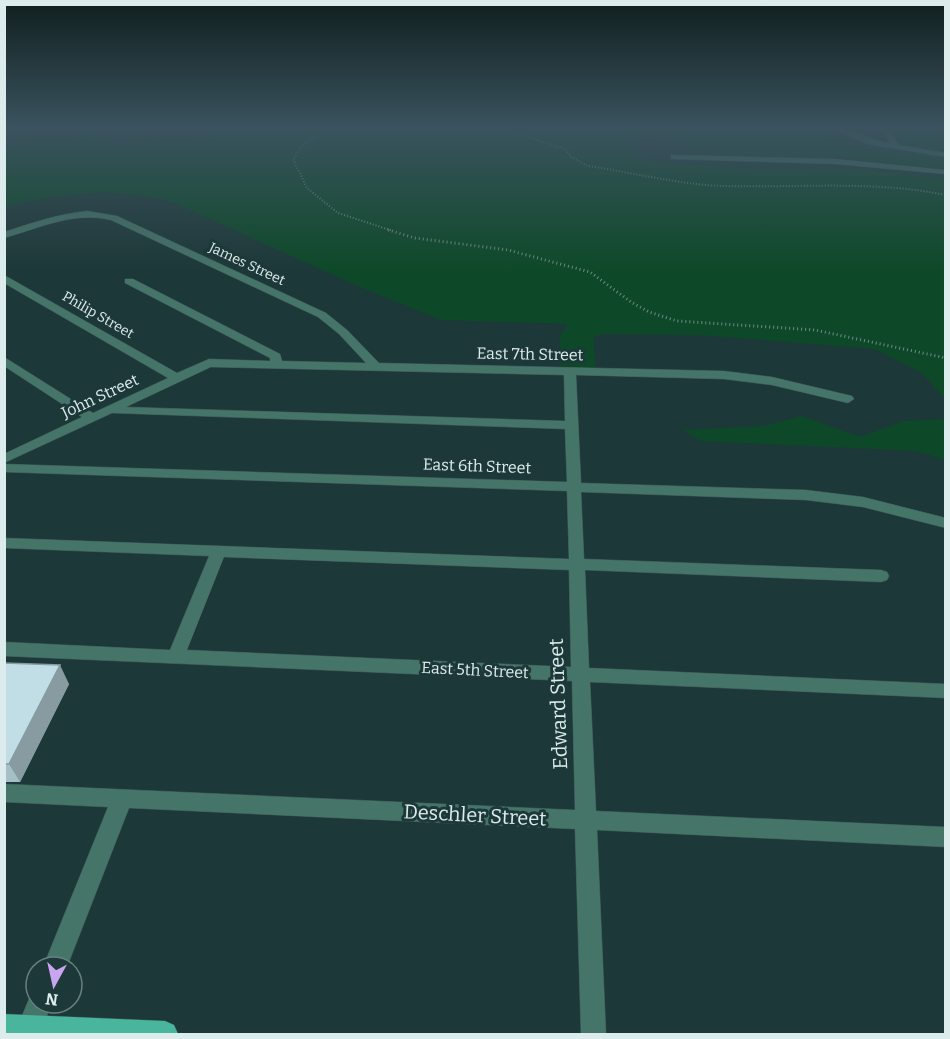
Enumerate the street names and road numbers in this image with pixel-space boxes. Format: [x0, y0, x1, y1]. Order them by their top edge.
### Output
street label: James Street [205, 239, 288, 289]
street label: Philip Street [59, 288, 137, 342]
street label: East 7th Street [476, 344, 584, 364]
street label: John Street [58, 370, 142, 423]
street label: East 6th Street [423, 455, 532, 477]
street label: Edward Street [544, 638, 572, 770]
street label: East 5th Street [421, 658, 529, 682]
street label: Deschler Street [403, 799, 547, 831]

